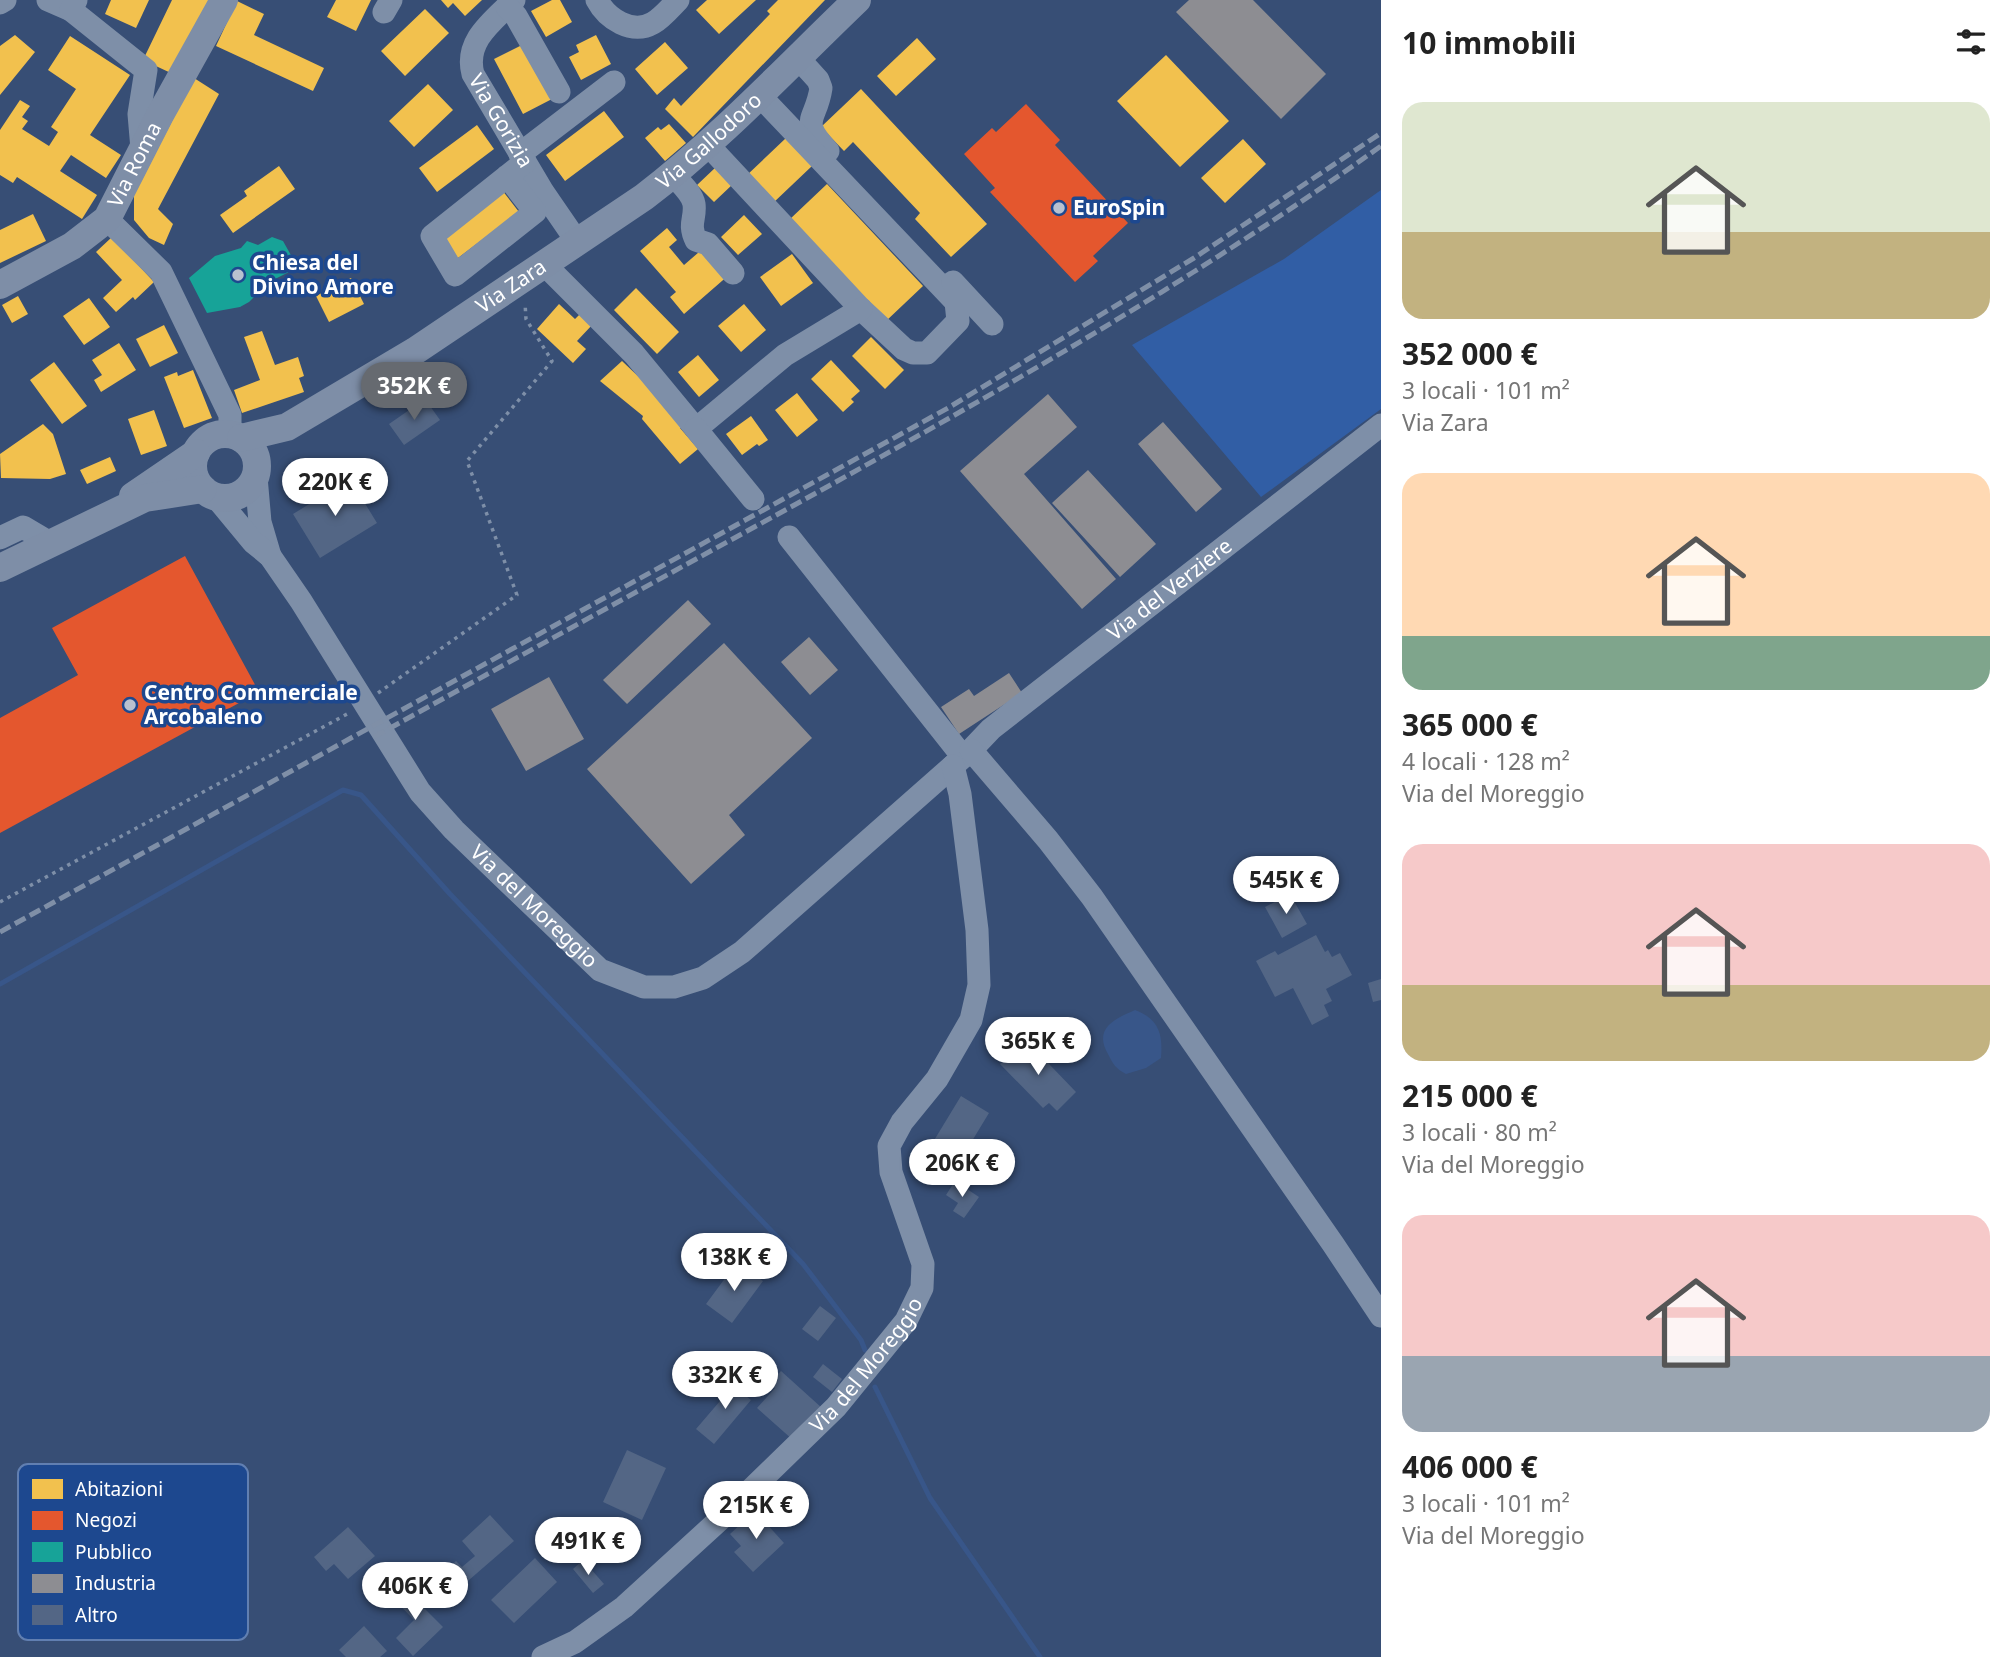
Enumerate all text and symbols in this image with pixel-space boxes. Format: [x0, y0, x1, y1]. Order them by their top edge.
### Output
text: 10 immobili [1402, 22, 1576, 63]
icon: filters [1952, 23, 1990, 61]
street label: Via Gorizia [463, 68, 540, 172]
street label: Via Gallodoro [650, 86, 767, 195]
street label: Via Roma [100, 117, 167, 212]
icon: home [1633, 147, 1759, 273]
place label: EuroSpin [1073, 193, 1165, 221]
marker: EuroSpin [1051, 200, 1067, 216]
place label: Chiesa del Divino Amore [252, 248, 394, 300]
street label: Via Zara [470, 252, 551, 319]
marker: Chiesa del Divino Amore [230, 267, 246, 283]
text: 352 000 € [1402, 333, 1538, 374]
pin: 352K € [357, 362, 471, 422]
text: 352K € [377, 369, 451, 401]
text: 3 locali · 101 m² [1402, 374, 1570, 406]
text: Via Zara [1402, 406, 1489, 438]
pin: 220K € [278, 458, 392, 518]
text: 220K € [298, 465, 372, 497]
icon: home [1633, 518, 1759, 644]
street label: Via del Verziere [1101, 531, 1237, 646]
place label: Centro Commerciale Arcobaleno [144, 678, 358, 730]
marker: Centro Commerciale Arcobaleno [122, 697, 138, 713]
text: 365 000 € [1402, 704, 1538, 745]
text: 4 locali · 128 m² [1402, 745, 1570, 777]
text: Via del Moreggio [1402, 777, 1585, 809]
street label: Via del Moreggio [465, 838, 604, 974]
pin: 545K € [1229, 856, 1343, 916]
text: 545K € [1249, 863, 1323, 895]
icon: home [1633, 889, 1759, 1015]
pin: 365K € [981, 1018, 1095, 1077]
text: 365K € [1001, 1024, 1075, 1056]
text: 215 000 € [1402, 1075, 1538, 1116]
text: 3 locali · 80 m² [1402, 1116, 1557, 1148]
pin: 206K € [905, 1140, 1019, 1199]
text: 206K € [925, 1146, 999, 1178]
text: Via del Moreggio [1402, 1148, 1585, 1180]
pin: 138K € [677, 1234, 791, 1293]
text: 138K € [697, 1240, 771, 1272]
icon: home [1633, 1260, 1759, 1386]
street label: Via del Moreggio [803, 1292, 928, 1438]
pin: 332K € [668, 1352, 782, 1411]
text: 332K € [688, 1358, 762, 1390]
text: 406 000 € [1402, 1446, 1538, 1487]
legend [18, 1464, 248, 1640]
text: Abitazioni [75, 1476, 163, 1502]
pin: 215K € [699, 1482, 813, 1541]
text: 3 locali · 101 m² [1402, 1487, 1570, 1519]
text: 215K € [719, 1488, 793, 1520]
text: Negozi [75, 1507, 137, 1533]
pin: 491K € [531, 1518, 645, 1577]
text: Via del Moreggio [1402, 1519, 1585, 1551]
text: 491K € [551, 1524, 625, 1556]
text: Pubblico [75, 1539, 152, 1565]
pin: 406K € [358, 1562, 472, 1622]
text: 406K € [378, 1569, 452, 1601]
text: Industria [75, 1570, 156, 1596]
text: Altro [75, 1602, 118, 1628]

